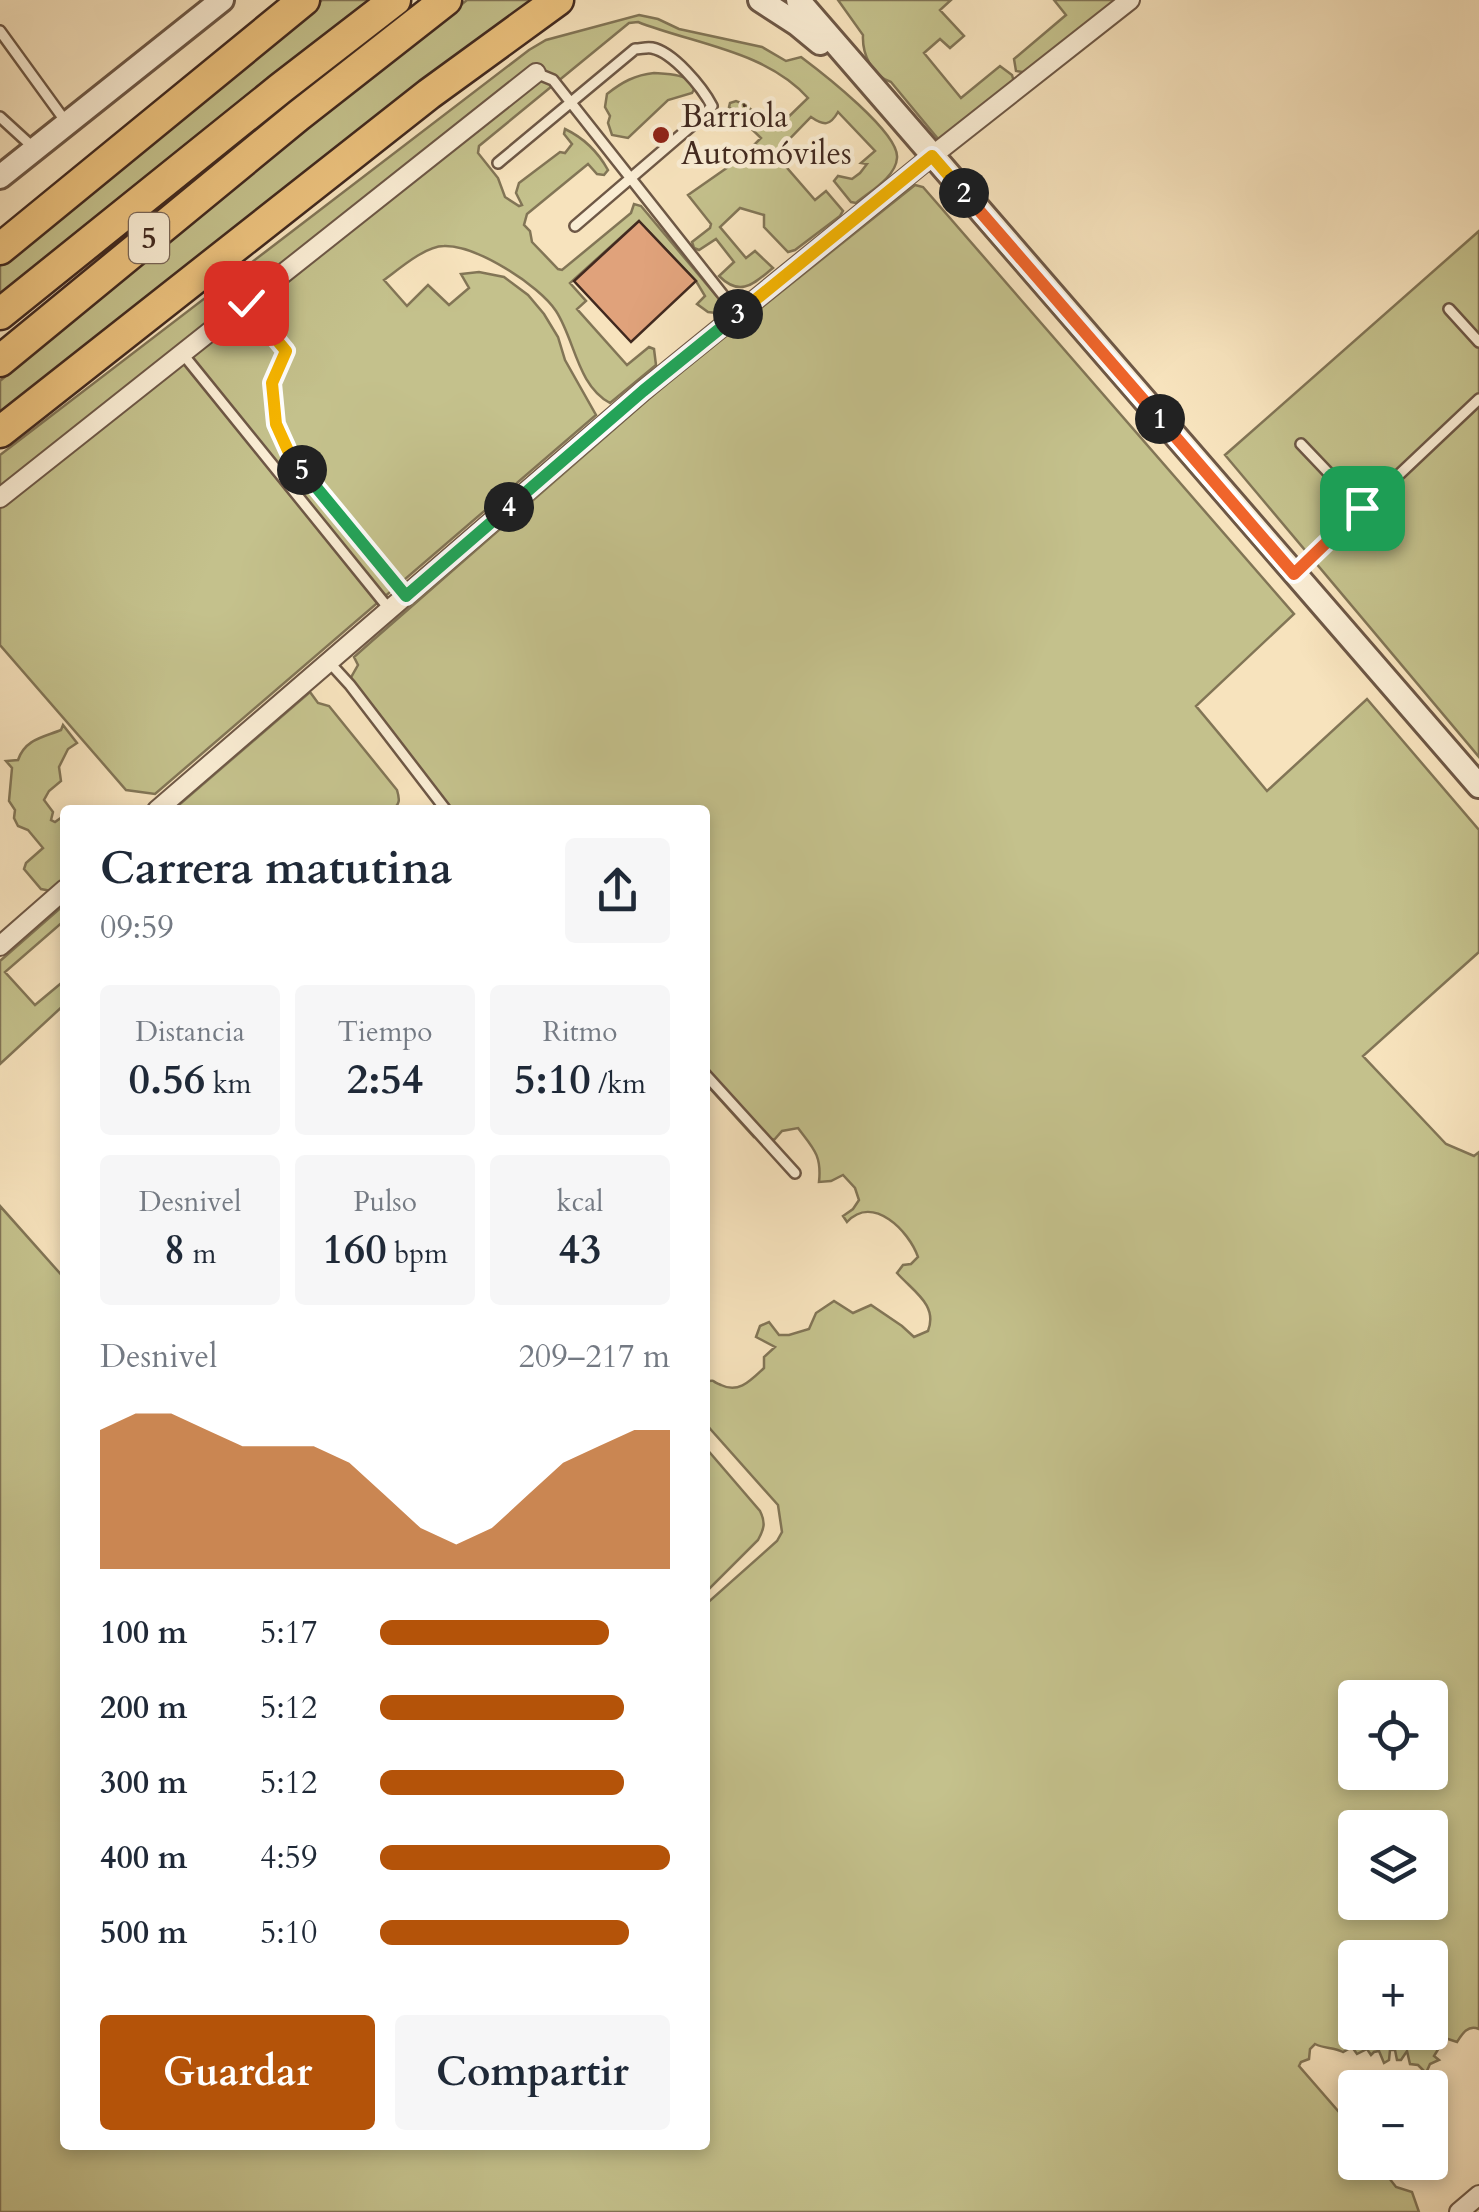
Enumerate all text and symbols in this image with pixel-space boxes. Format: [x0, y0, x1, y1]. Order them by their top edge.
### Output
place label: Barriola Automóviles [681, 95, 852, 176]
marker: Barriola Automóviles [650, 124, 672, 146]
pin: 2 [939, 168, 989, 218]
text: 2 [957, 174, 971, 212]
road number: 5 [129, 213, 169, 263]
pin [204, 261, 289, 346]
icon: check [219, 276, 274, 331]
pin: 3 [713, 289, 763, 339]
text: 3 [731, 295, 745, 333]
pin: 1 [1135, 394, 1185, 444]
text: 1 [1153, 400, 1167, 438]
pin: 5 [277, 445, 327, 495]
text: 5 [295, 451, 309, 489]
pin [1320, 466, 1405, 551]
icon: arrive [1335, 481, 1390, 536]
pin: 4 [484, 482, 534, 532]
text: 4 [502, 488, 516, 526]
text: Carrera matutina [100, 838, 452, 899]
button: share [565, 838, 670, 943]
text: 09:59 [100, 906, 174, 950]
text: Distancia [135, 1013, 245, 1051]
text: Tiempo [338, 1013, 432, 1051]
text: Ritmo [543, 1013, 617, 1051]
text: 0.56 [129, 1051, 205, 1108]
text: 2:54 [347, 1051, 423, 1108]
text: 5:10 [514, 1051, 591, 1108]
text: km [205, 1065, 251, 1103]
text: /km [591, 1065, 646, 1103]
text: Desnivel [139, 1183, 241, 1221]
text: Pulso [353, 1183, 417, 1221]
text: kcal [557, 1183, 603, 1221]
text: 8 [164, 1221, 185, 1278]
text: 160 [322, 1221, 387, 1278]
text: 43 [558, 1221, 602, 1278]
text: m [185, 1235, 216, 1273]
text: bpm [387, 1235, 448, 1273]
text: Desnivel [100, 1335, 217, 1379]
text: 209–217 m [518, 1335, 670, 1379]
text: 100 m [100, 1611, 187, 1655]
text: 5:17 [260, 1611, 317, 1655]
map controls [1338, 1680, 1448, 2180]
button: locate [1338, 1680, 1448, 1790]
text: 200 m [100, 1686, 187, 1730]
text: 5:12 [260, 1686, 317, 1730]
text: 300 m [100, 1761, 187, 1805]
text: 5:12 [260, 1761, 317, 1805]
button: layers [1338, 1810, 1448, 1920]
text: 400 m [100, 1836, 187, 1880]
text: 4:59 [260, 1836, 317, 1880]
text: 500 m [100, 1911, 187, 1955]
text: 5:10 [260, 1911, 317, 1955]
button: + [1338, 1940, 1448, 2050]
button: Guardar [100, 2015, 375, 2130]
button: Compartir [395, 2015, 670, 2130]
button: − [1338, 2070, 1448, 2180]

